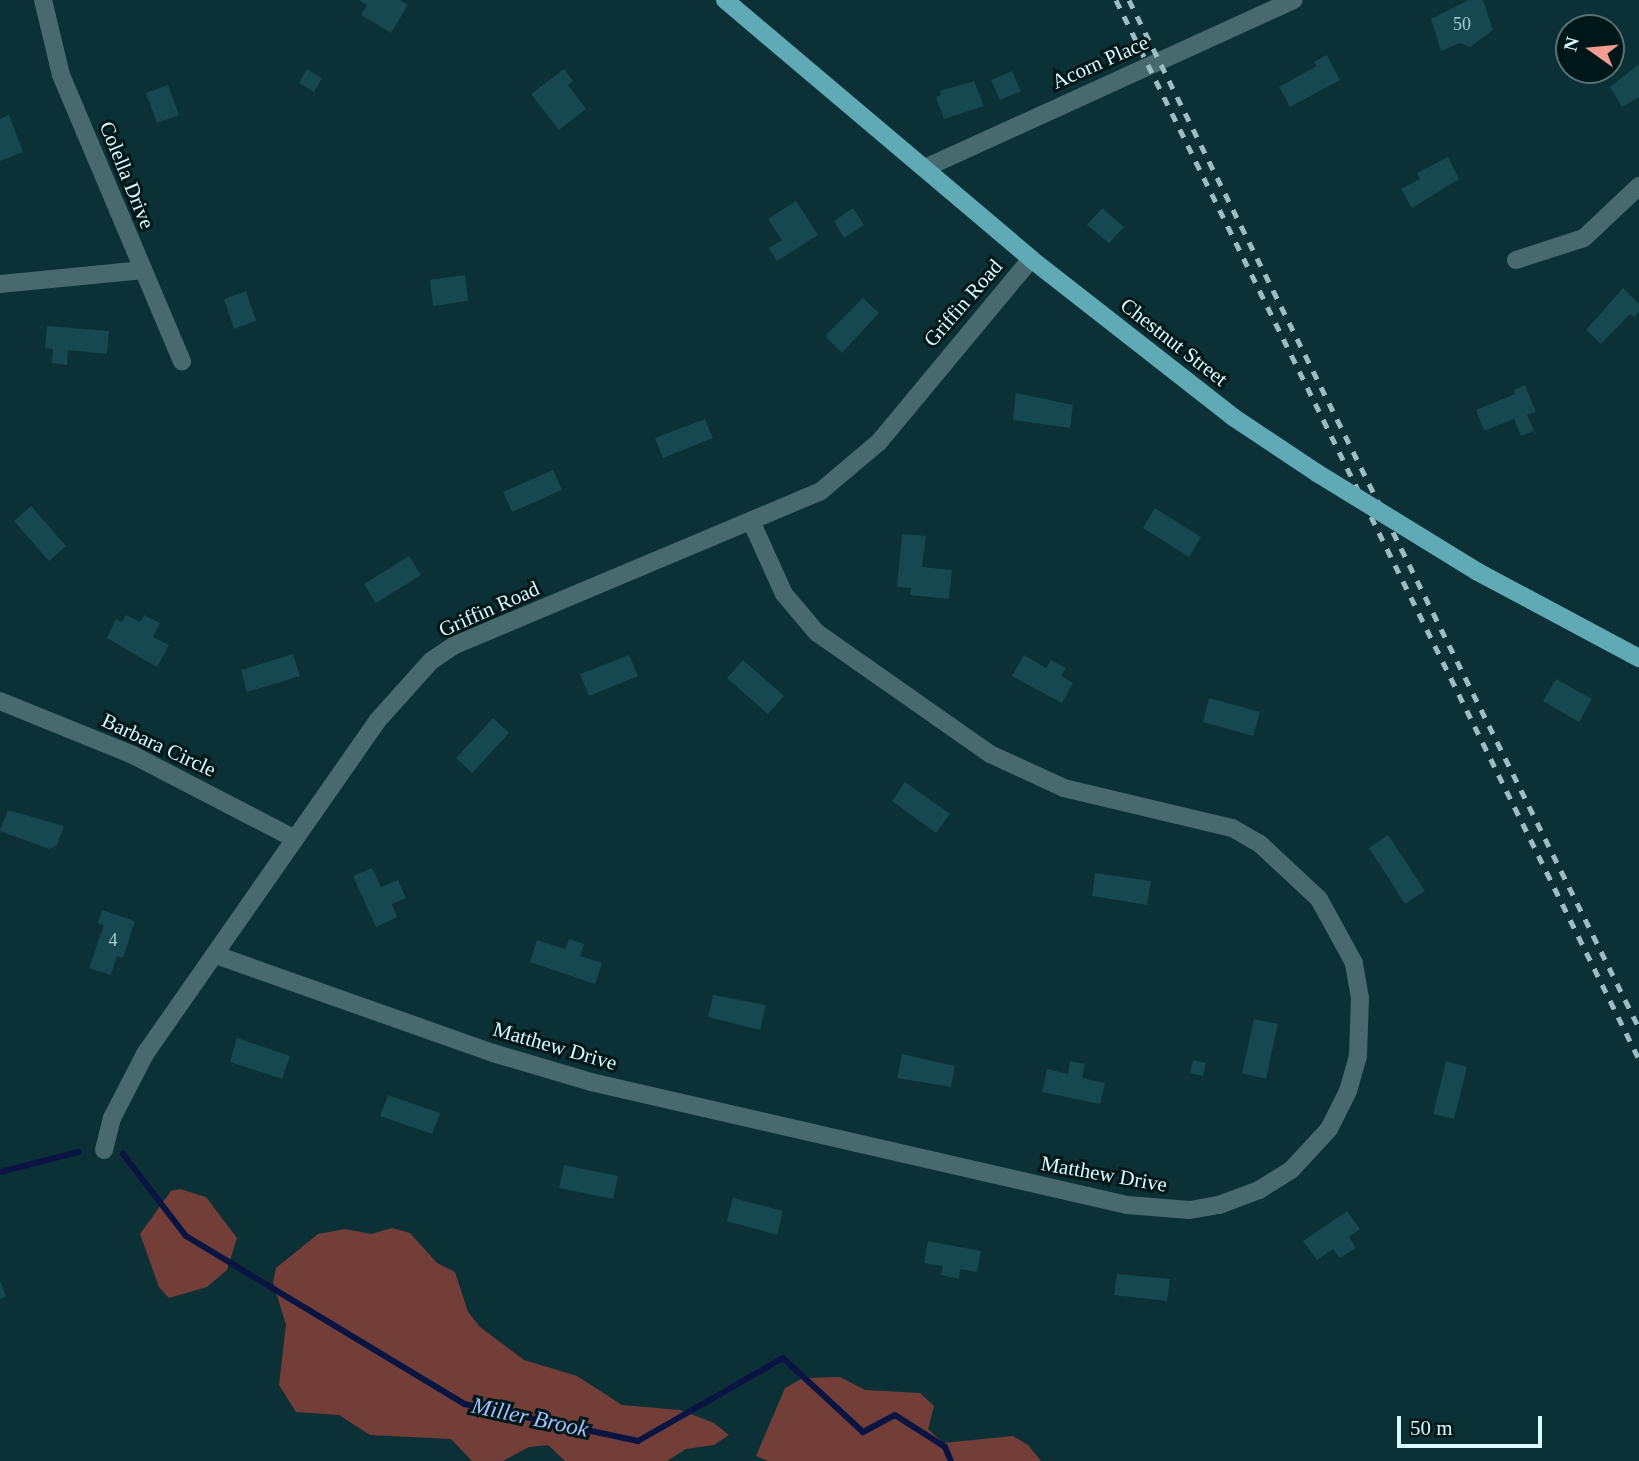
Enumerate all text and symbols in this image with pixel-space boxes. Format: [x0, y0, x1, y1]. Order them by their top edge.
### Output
house number: 50 [1453, 13, 1471, 35]
north arrow [1555, 14, 1625, 84]
street label: Acorn Place [1048, 30, 1152, 94]
text: N [1559, 35, 1583, 53]
street label: Colella Drive [94, 118, 160, 232]
street label: Griffin Road [918, 254, 1008, 352]
street label: Chestnut Street [1115, 292, 1233, 392]
street label: Griffin Road [435, 576, 543, 642]
street label: Barbara Circle [98, 708, 220, 782]
house number: 4 [108, 929, 118, 951]
street label: Matthew Drive [490, 1016, 620, 1076]
street label: Matthew Drive [1039, 1151, 1169, 1197]
water label: Miller Brook [469, 1392, 591, 1444]
scale bar [1401, 1402, 1546, 1446]
text: 50 m [1410, 1416, 1453, 1440]

